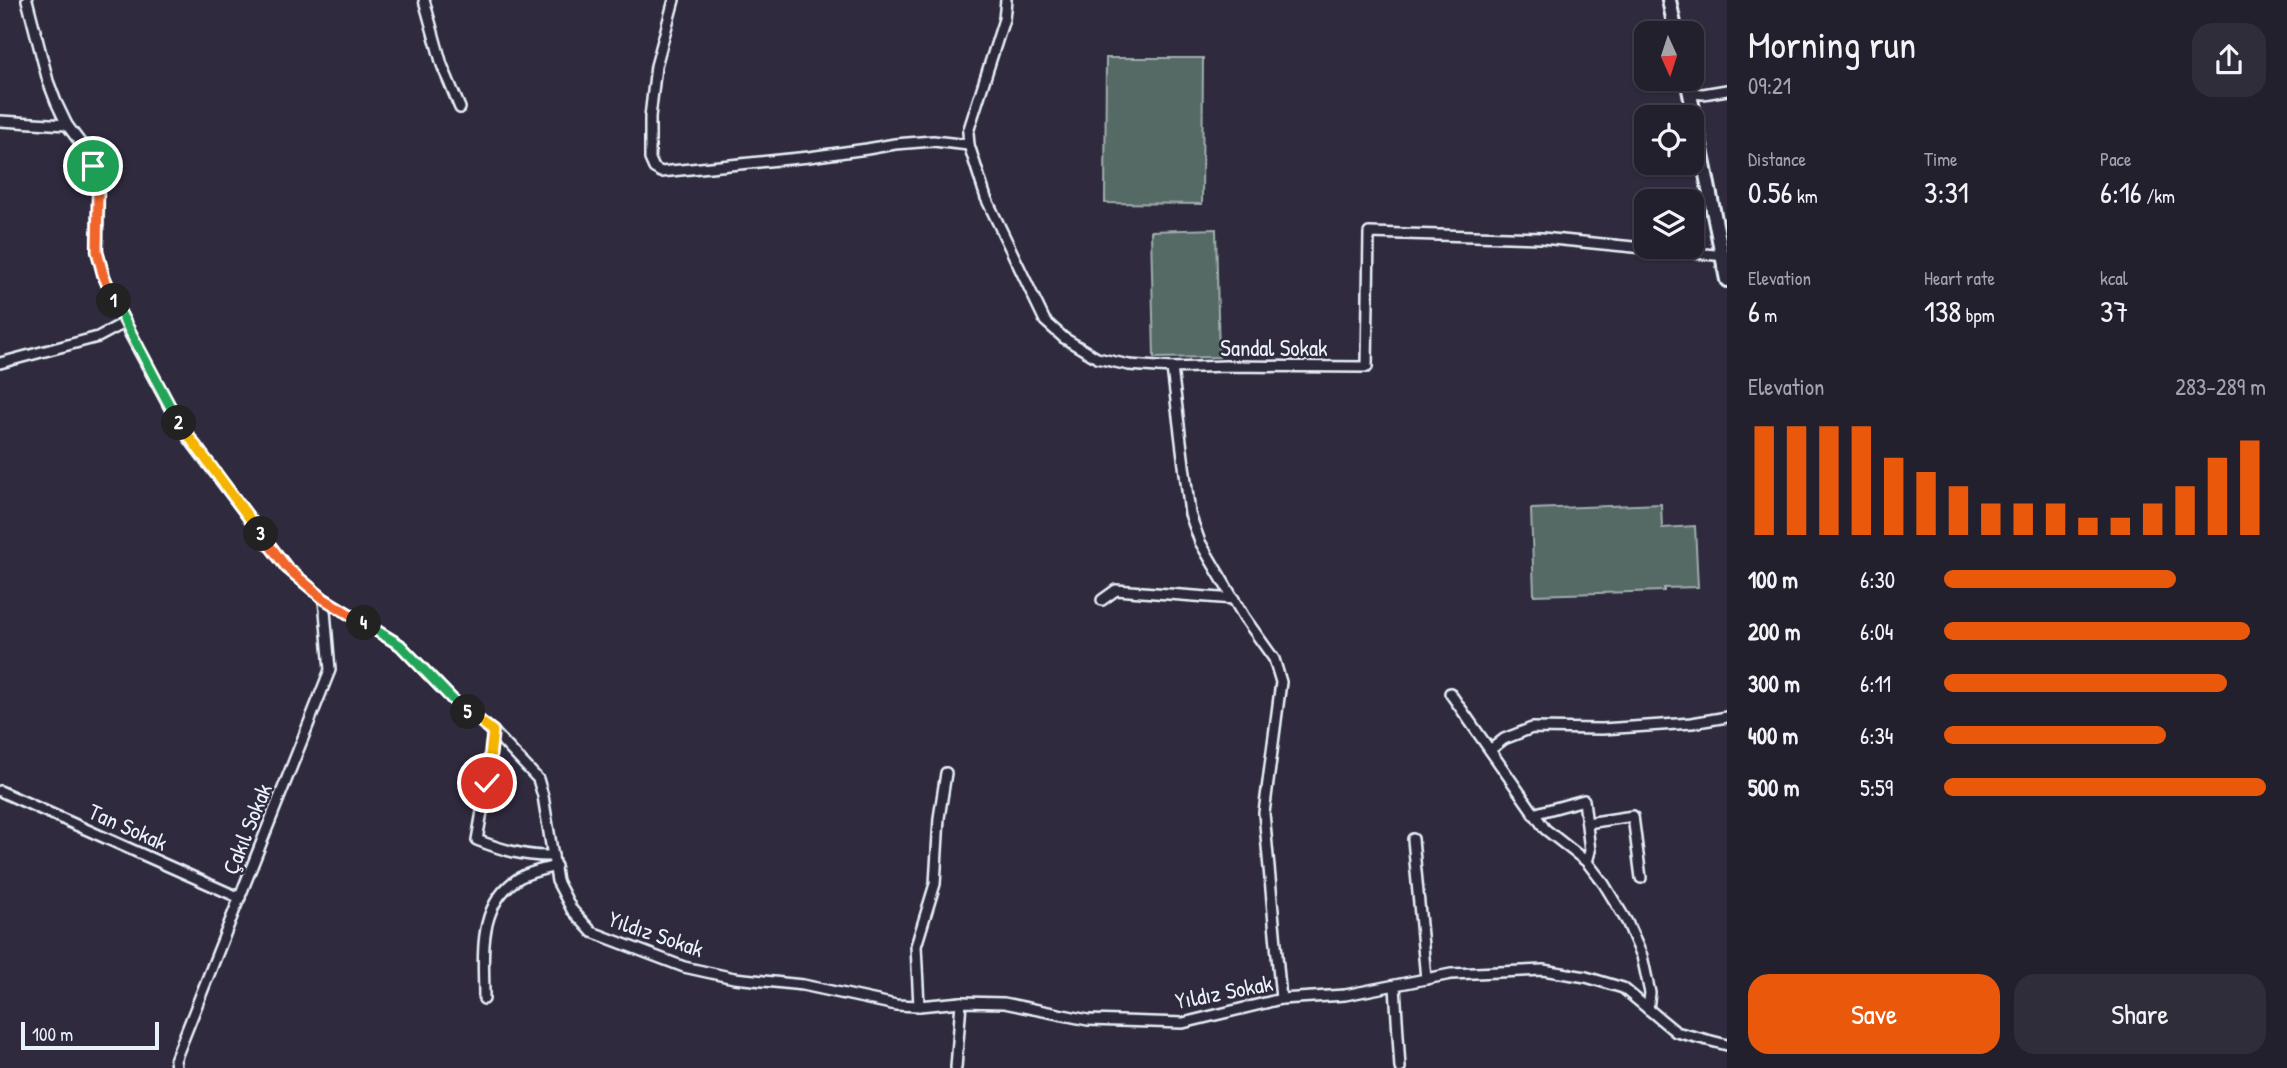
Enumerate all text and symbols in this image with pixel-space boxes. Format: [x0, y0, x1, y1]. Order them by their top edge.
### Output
text: Morning run [1748, 18, 1916, 70]
north arrow [1634, 21, 1704, 91]
map controls [1634, 21, 1704, 259]
button: share [2192, 23, 2266, 97]
text: 09:21 [1748, 70, 1791, 101]
button: locate [1634, 105, 1704, 175]
pin [63, 136, 123, 196]
text: Distance [1748, 146, 1806, 172]
text: Time [1924, 146, 1958, 172]
text: Pace [2100, 146, 2132, 172]
icon: arrive [74, 147, 112, 185]
text: 0.56 [1748, 172, 1793, 212]
text: 3:31 [1924, 172, 1969, 212]
text: 6:16 [2100, 172, 2142, 212]
text: km [1793, 183, 1818, 209]
text: /km [2142, 183, 2175, 209]
button: layers [1634, 189, 1704, 259]
text: Elevation [1748, 265, 1811, 291]
text: Heart rate [1924, 265, 1995, 291]
text: kcal [2100, 265, 2128, 291]
pin: 1 [96, 284, 132, 318]
text: 1 [110, 287, 117, 313]
text: 6 [1748, 291, 1760, 331]
text: 138 [1924, 291, 1961, 331]
text: 37 [2100, 291, 2128, 331]
text: m [1760, 302, 1777, 328]
text: bpm [1961, 302, 1995, 328]
street label: Sandal Sokak [1220, 332, 1328, 363]
text: Elevation [1748, 371, 1824, 402]
text: 283–289 m [2175, 371, 2266, 402]
pin: 2 [162, 406, 196, 440]
text: 2 [174, 409, 183, 435]
pin: 3 [244, 516, 278, 552]
text: 3 [256, 520, 265, 546]
text: 100 m [1748, 564, 1798, 595]
text: 6:30 [1860, 564, 1895, 595]
pin: 4 [346, 606, 382, 640]
text: 4 [360, 609, 367, 635]
text: 200 m [1748, 616, 1800, 647]
text: 6:04 [1860, 616, 1893, 647]
text: 300 m [1748, 668, 1800, 699]
text: 6:11 [1860, 668, 1891, 699]
pin: 5 [450, 694, 486, 730]
text: 5 [463, 698, 472, 724]
text: 400 m [1748, 720, 1798, 751]
text: 6:34 [1860, 720, 1893, 751]
pin [457, 753, 517, 813]
icon: check [468, 764, 506, 802]
text: 500 m [1748, 772, 1799, 803]
text: 5:59 [1860, 772, 1893, 803]
street label: Çakıl Sokak [214, 778, 279, 879]
street label: Tan Sokak [84, 795, 173, 858]
street label: Yıldız Sokak [604, 903, 708, 964]
street label: Yıldız Sokak [1173, 967, 1276, 1016]
button: Save [1748, 974, 2000, 1054]
button: Share [2014, 974, 2266, 1054]
scale bar [21, 1019, 159, 1051]
text: 100 m [32, 1021, 73, 1047]

